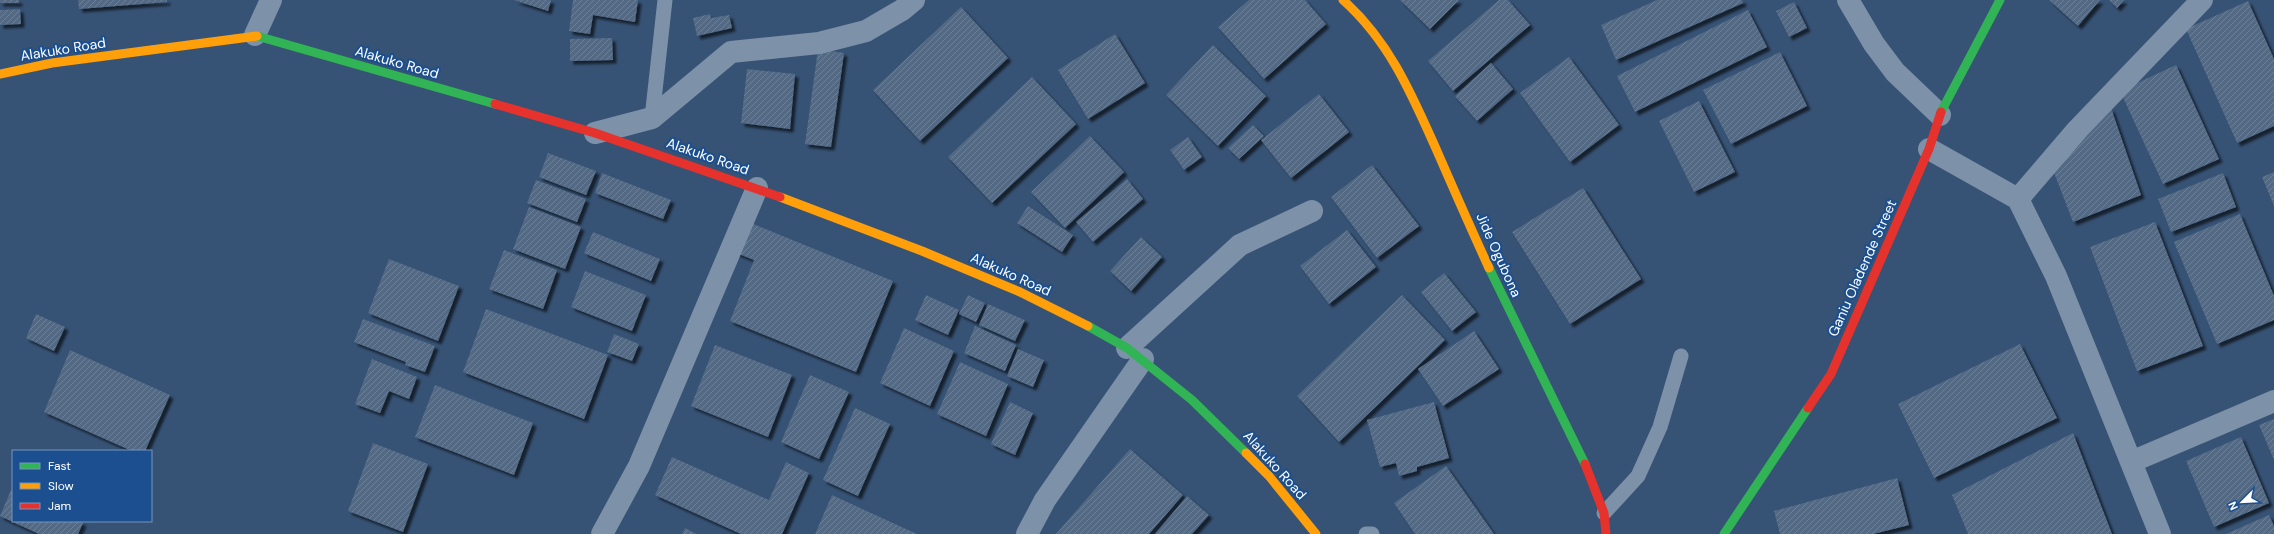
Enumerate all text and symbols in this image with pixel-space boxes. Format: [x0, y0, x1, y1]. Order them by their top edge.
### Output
street label: Alakuko Road [19, 33, 107, 65]
street label: Alakuko Road [353, 41, 441, 83]
street label: Alakuko Road [664, 133, 752, 179]
street label: Ganiu Oladende Street [1824, 197, 1900, 339]
street label: Jide Ogubona [1472, 210, 1526, 300]
street label: Alakuko Road [968, 248, 1054, 300]
street label: Alakuko Road [1239, 427, 1311, 503]
legend [12, 450, 152, 522]
text: Fast [48, 458, 71, 474]
text: Slow [48, 478, 74, 494]
north arrow [2222, 482, 2262, 522]
text: Jam [48, 498, 71, 514]
text: N [2225, 500, 2241, 513]

